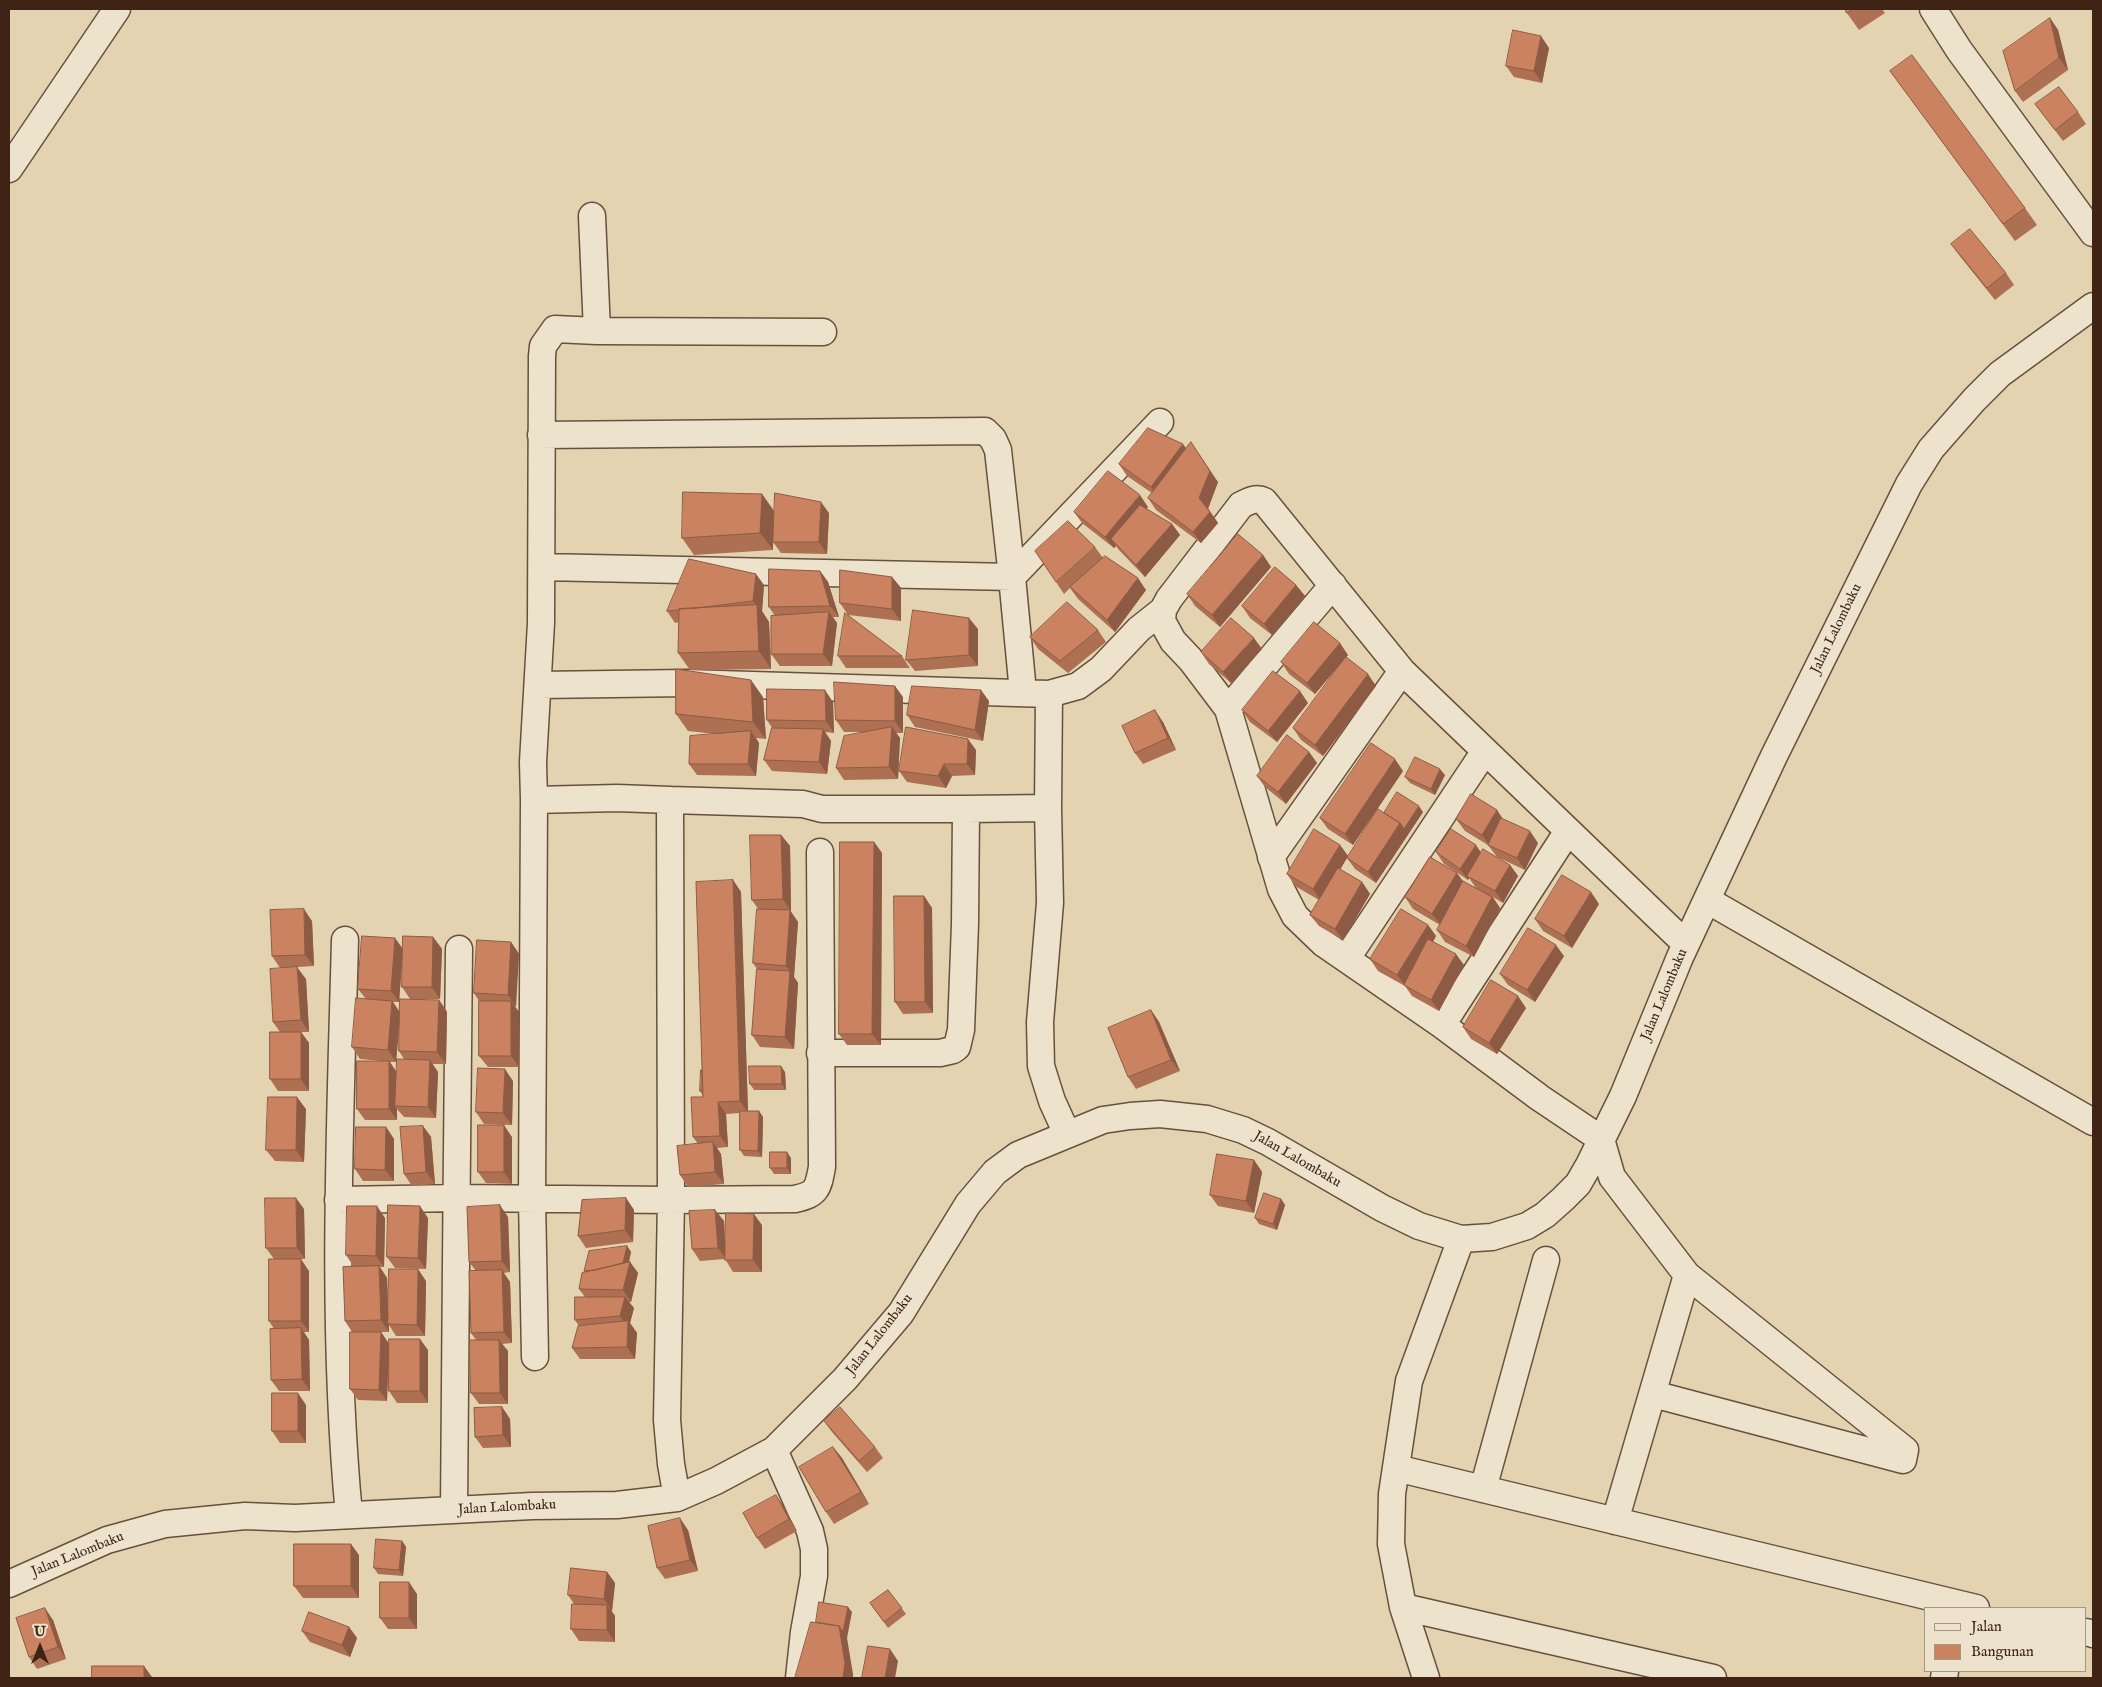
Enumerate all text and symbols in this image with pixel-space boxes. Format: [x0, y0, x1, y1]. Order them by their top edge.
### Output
street label: Jalan Lalombaku [1808, 581, 1866, 677]
street label: Jalan Lalombaku [1638, 947, 1692, 1043]
street label: Jalan Lalombaku [1250, 1128, 1344, 1192]
street label: Jalan Lalombaku [843, 1291, 917, 1379]
street label: Jalan Lalombaku [458, 1497, 556, 1519]
street label: Jalan Lalombaku [29, 1529, 127, 1581]
legend [1924, 1607, 2087, 1672]
text: Jalan [1971, 1617, 2002, 1636]
north arrow [15, 1622, 65, 1672]
text: U [34, 1623, 46, 1641]
text: Bangunan [1971, 1642, 2034, 1661]

